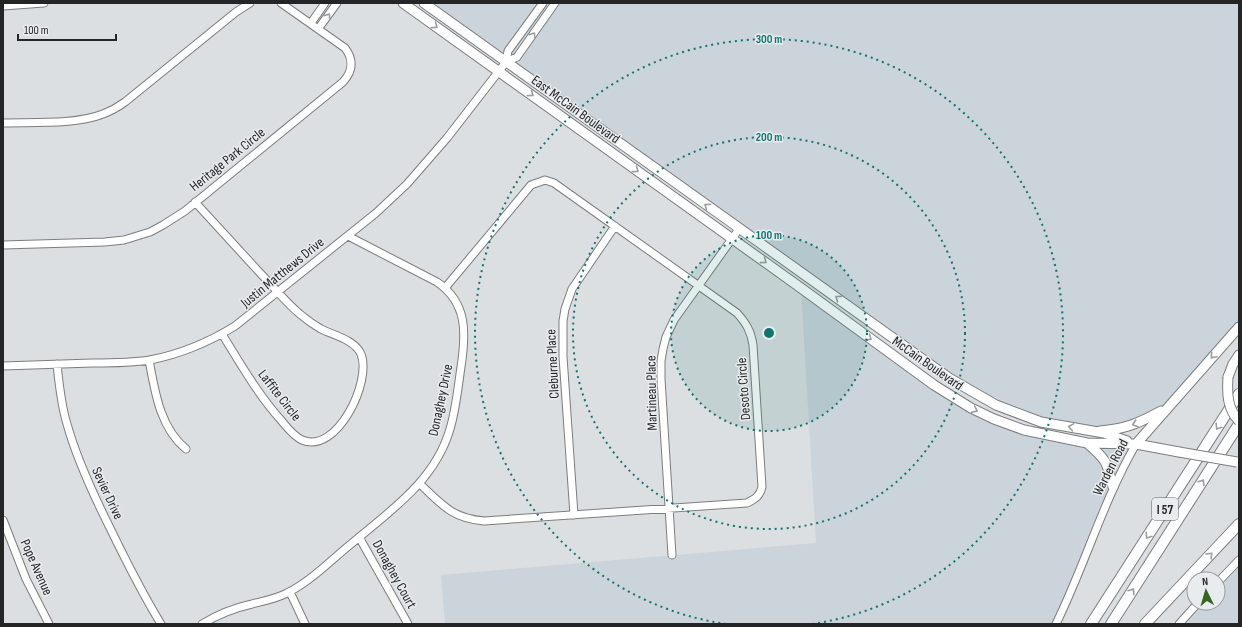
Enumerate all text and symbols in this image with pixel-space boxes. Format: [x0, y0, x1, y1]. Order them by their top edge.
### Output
one-way arrow [323, 13, 330, 20]
scale bar [18, 16, 116, 42]
one-way arrow [430, 21, 437, 28]
text: 100 m [24, 23, 49, 38]
one-way arrow [528, 32, 536, 39]
text: 300 m [756, 32, 782, 47]
street label: East McCain Boulevard [528, 72, 623, 147]
one-way arrow [526, 89, 533, 96]
street label: Heritage Park Circle [186, 124, 268, 195]
text: 200 m [756, 130, 782, 145]
one-way arrow [632, 165, 639, 173]
one-way arrow [705, 204, 712, 211]
text: 100 m [756, 228, 782, 243]
street label: Justin Matthews Drive [236, 234, 327, 312]
one-way arrow [759, 256, 766, 263]
one-way arrow [835, 296, 842, 303]
centre of rings [762, 326, 776, 340]
street label: Cleburne Place [542, 329, 563, 399]
one-way arrow [864, 333, 871, 340]
street label: McCain Boulevard [889, 333, 967, 394]
one-way arrow [1211, 352, 1218, 359]
street label: Martineau Place [642, 355, 661, 431]
street label: Desoto Circle [733, 357, 754, 421]
street label: Donaghey Drive [425, 363, 456, 438]
street label: Laffite Circle [254, 366, 305, 424]
one-way arrow [971, 405, 978, 413]
one-way arrow [1132, 419, 1139, 428]
one-way arrow [1216, 422, 1223, 429]
one-way arrow [1068, 423, 1074, 432]
street label: Warden Road [1089, 436, 1132, 498]
street label: Sevier Drive [88, 464, 127, 522]
one-way arrow [1197, 479, 1205, 486]
road number: I 57 [1152, 498, 1178, 520]
one-way arrow [1145, 532, 1152, 539]
street label: Pope Avenue [17, 537, 56, 598]
street label: Donaghey Court [369, 537, 420, 611]
one-way arrow [1205, 552, 1212, 559]
north arrow [1186, 571, 1226, 611]
text: N [1202, 575, 1209, 588]
one-way arrow [1127, 588, 1134, 595]

